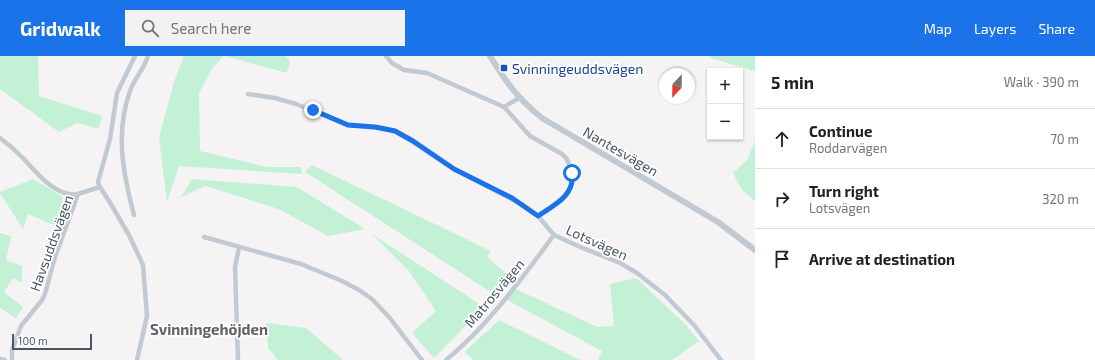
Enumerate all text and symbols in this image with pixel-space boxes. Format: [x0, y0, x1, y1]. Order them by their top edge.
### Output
search box [125, 10, 405, 46]
text: Gridwalk [20, 17, 101, 40]
icon: search [139, 17, 161, 39]
text: Search here [171, 19, 251, 37]
text: Map [924, 20, 952, 37]
text: Layers [974, 20, 1016, 37]
text: Share [1038, 20, 1075, 37]
place label: Svinningeuddsvägen [512, 60, 643, 77]
marker: Svinningeuddsvägen [499, 63, 509, 73]
north arrow [659, 68, 695, 104]
map controls [707, 68, 743, 140]
button: + [707, 68, 743, 104]
text: 5 min [771, 72, 814, 92]
text: Walk · 390 m [1004, 74, 1079, 90]
route end [304, 101, 322, 119]
button: − [707, 104, 743, 140]
text: Continue [809, 122, 872, 140]
street label: Nantesvägen [580, 123, 662, 179]
icon: ahead [771, 128, 793, 150]
text: 70 m [1050, 131, 1079, 147]
text: Roddarvägen [809, 140, 887, 156]
route start [563, 164, 581, 182]
text: Turn right [809, 182, 879, 200]
icon: right [771, 188, 793, 210]
text: 320 m [1042, 191, 1079, 207]
street label: Havsuddsvägen [26, 193, 76, 293]
text: Lotsvägen [809, 200, 870, 216]
street label: Lotsvägen [563, 221, 631, 263]
icon: arrive [771, 248, 793, 270]
text: Arrive at destination [809, 250, 955, 268]
street label: Matrosvägen [460, 255, 528, 331]
district label: Svinningehöjden [150, 320, 268, 338]
scale bar [12, 332, 92, 351]
text: 100 m [18, 334, 48, 347]

